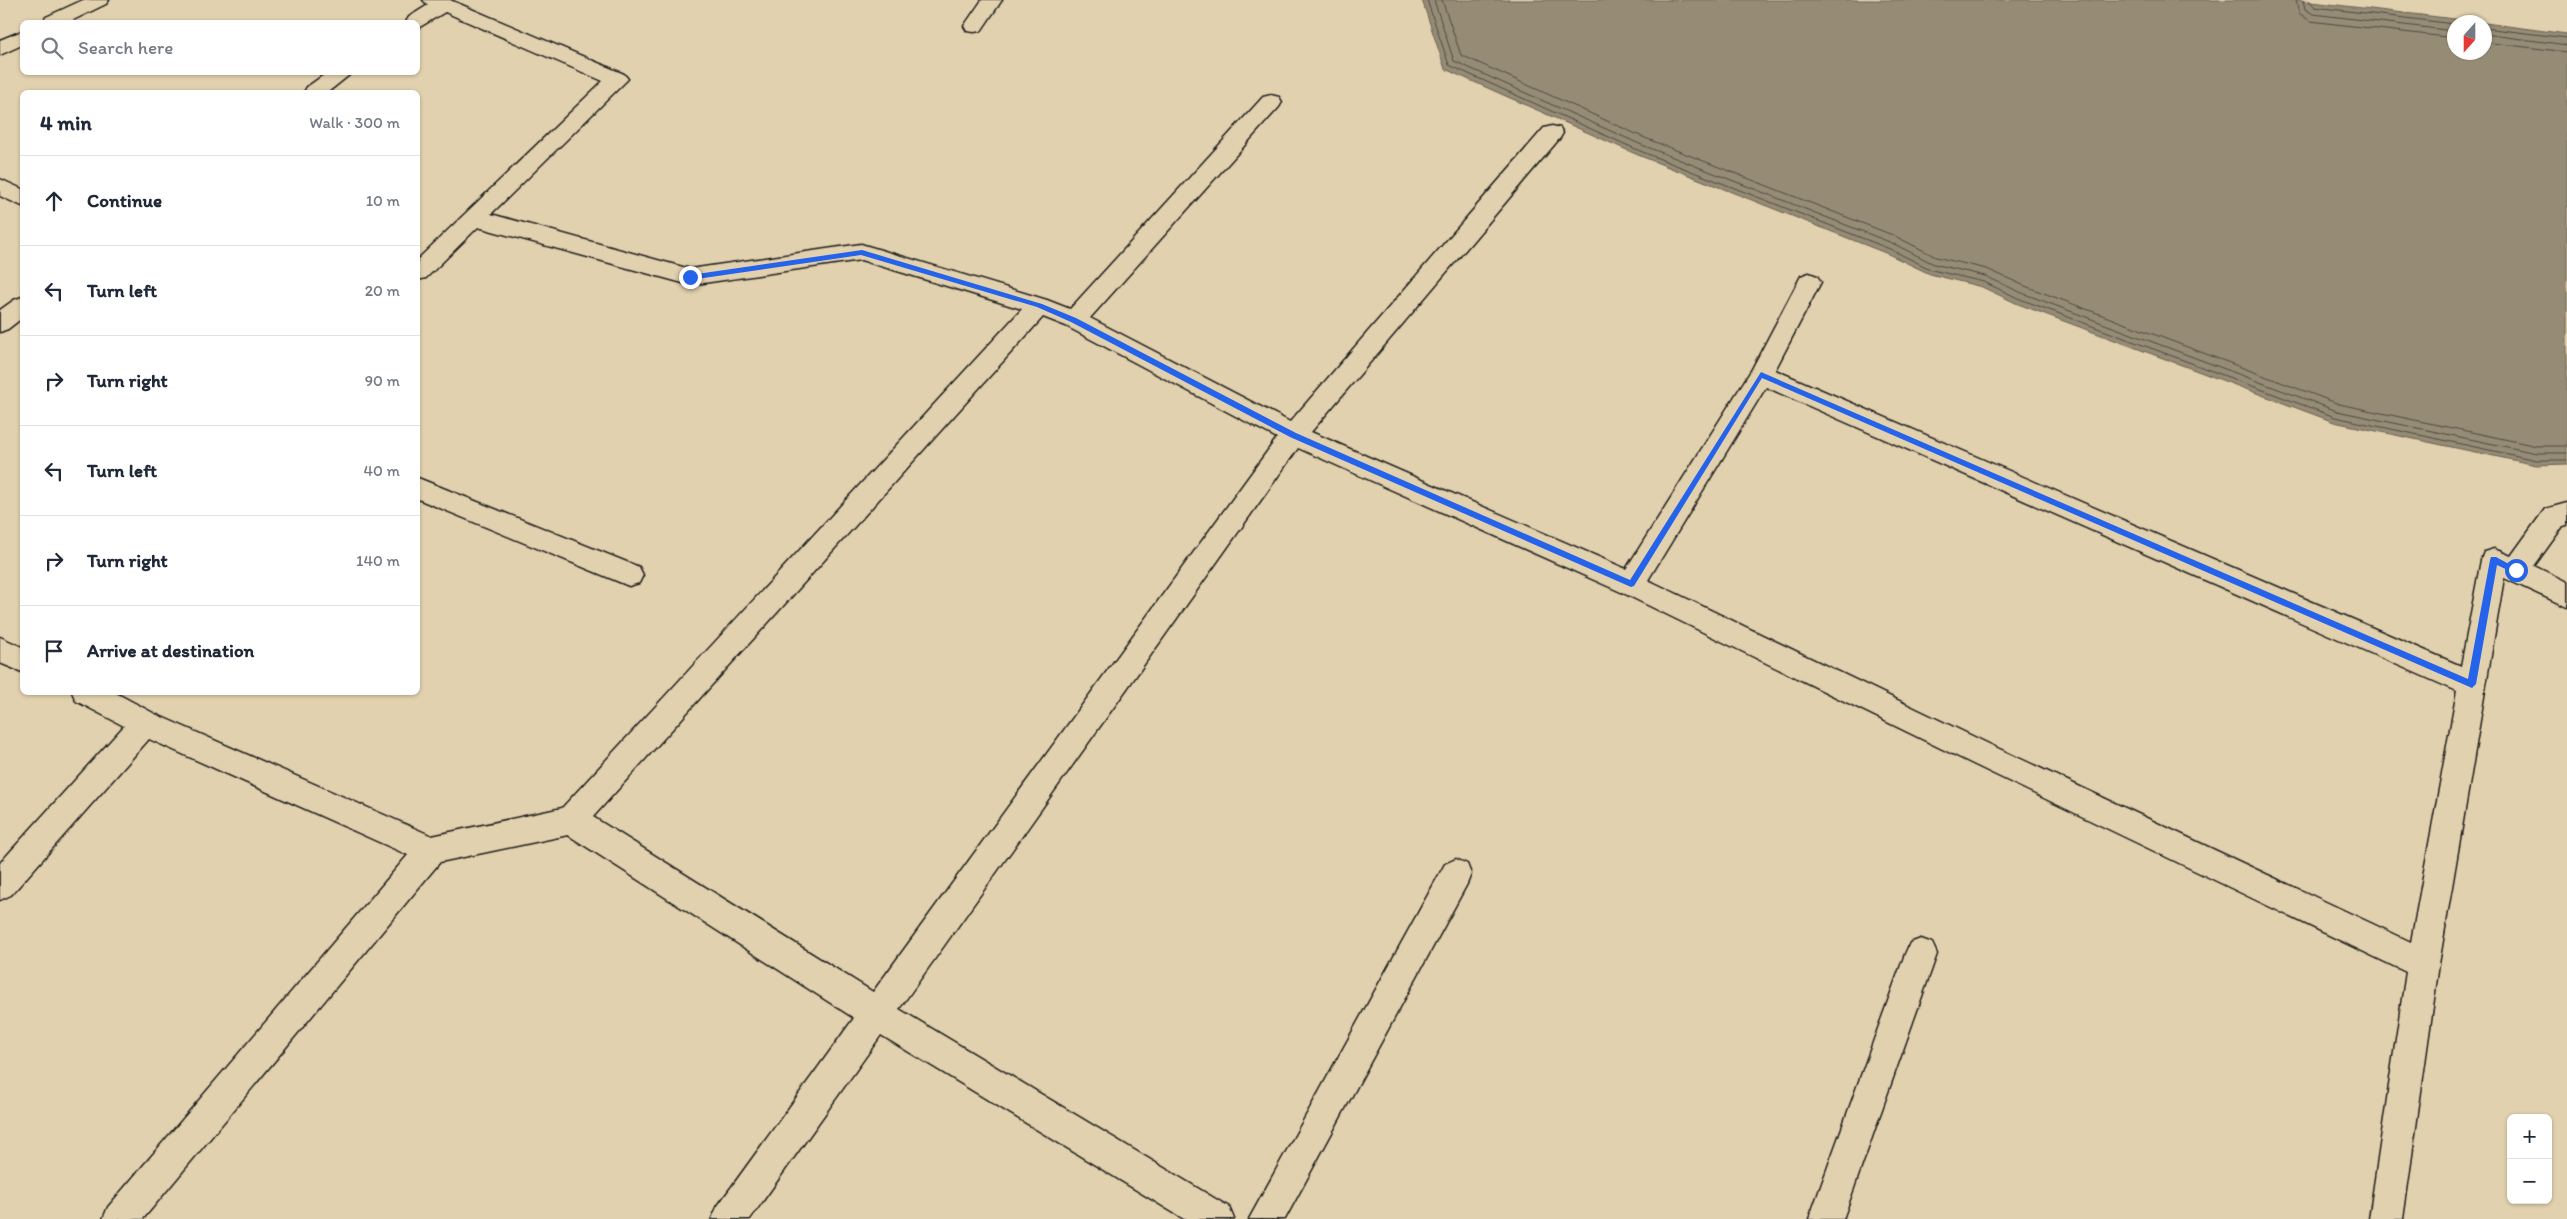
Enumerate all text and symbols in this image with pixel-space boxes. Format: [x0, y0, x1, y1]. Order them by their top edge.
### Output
north arrow [2447, 15, 2492, 60]
search box [20, 20, 420, 75]
icon: search [38, 34, 66, 62]
text: Search here [78, 36, 173, 59]
text: 4 min [40, 110, 92, 135]
text: Walk · 300 m [309, 113, 400, 132]
icon: ahead [40, 187, 68, 215]
text: Continue [87, 189, 162, 212]
text: 10 m [366, 191, 400, 210]
route end [679, 266, 702, 289]
icon: left [40, 277, 68, 305]
text: Turn left [87, 279, 157, 302]
text: 20 m [365, 281, 400, 300]
icon: right [40, 367, 68, 395]
text: Turn right [87, 369, 168, 392]
text: 90 m [365, 371, 400, 390]
icon: left [40, 457, 68, 485]
text: Turn left [87, 459, 157, 482]
text: 40 m [363, 461, 400, 480]
icon: right [40, 547, 68, 575]
text: Turn right [87, 549, 168, 572]
text: 140 m [356, 551, 400, 570]
route start [2505, 559, 2528, 582]
icon: arrive [40, 637, 68, 665]
text: Arrive at destination [87, 639, 254, 662]
map controls [2507, 1114, 2552, 1204]
button: + [2507, 1114, 2552, 1159]
button: − [2507, 1159, 2552, 1204]

